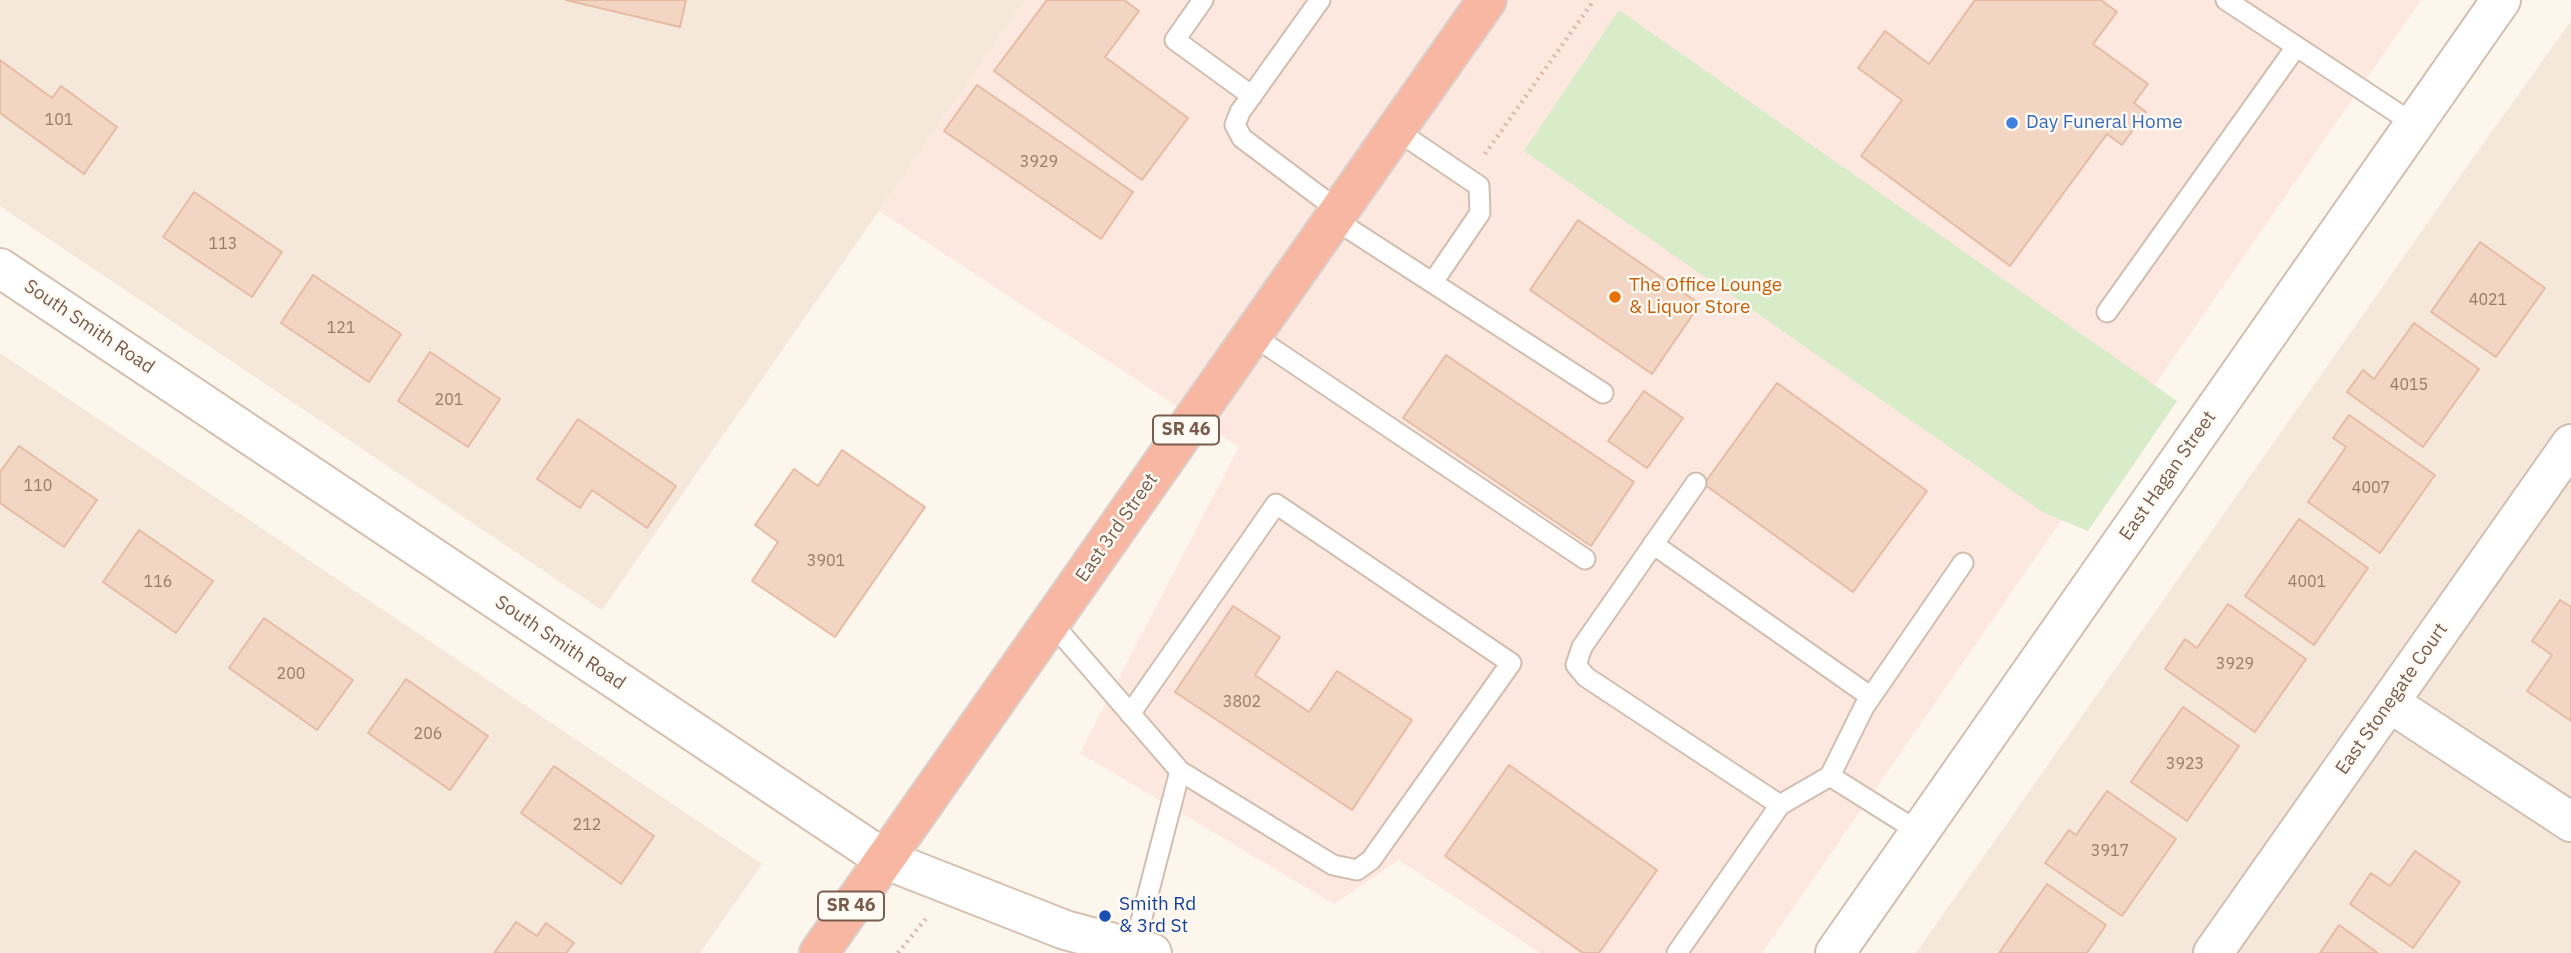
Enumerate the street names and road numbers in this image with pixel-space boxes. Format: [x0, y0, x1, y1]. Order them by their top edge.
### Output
street label: South Smith Road [19, 275, 159, 379]
street label: East Hagan Street [2115, 407, 2221, 545]
road number: SR 46 [1153, 416, 1219, 444]
street label: East 3rd Street [1071, 469, 1163, 587]
street label: South Smith Road [490, 591, 630, 695]
street label: East Stonegate Court [2331, 619, 2453, 779]
road number: SR 46 [818, 891, 884, 920]

